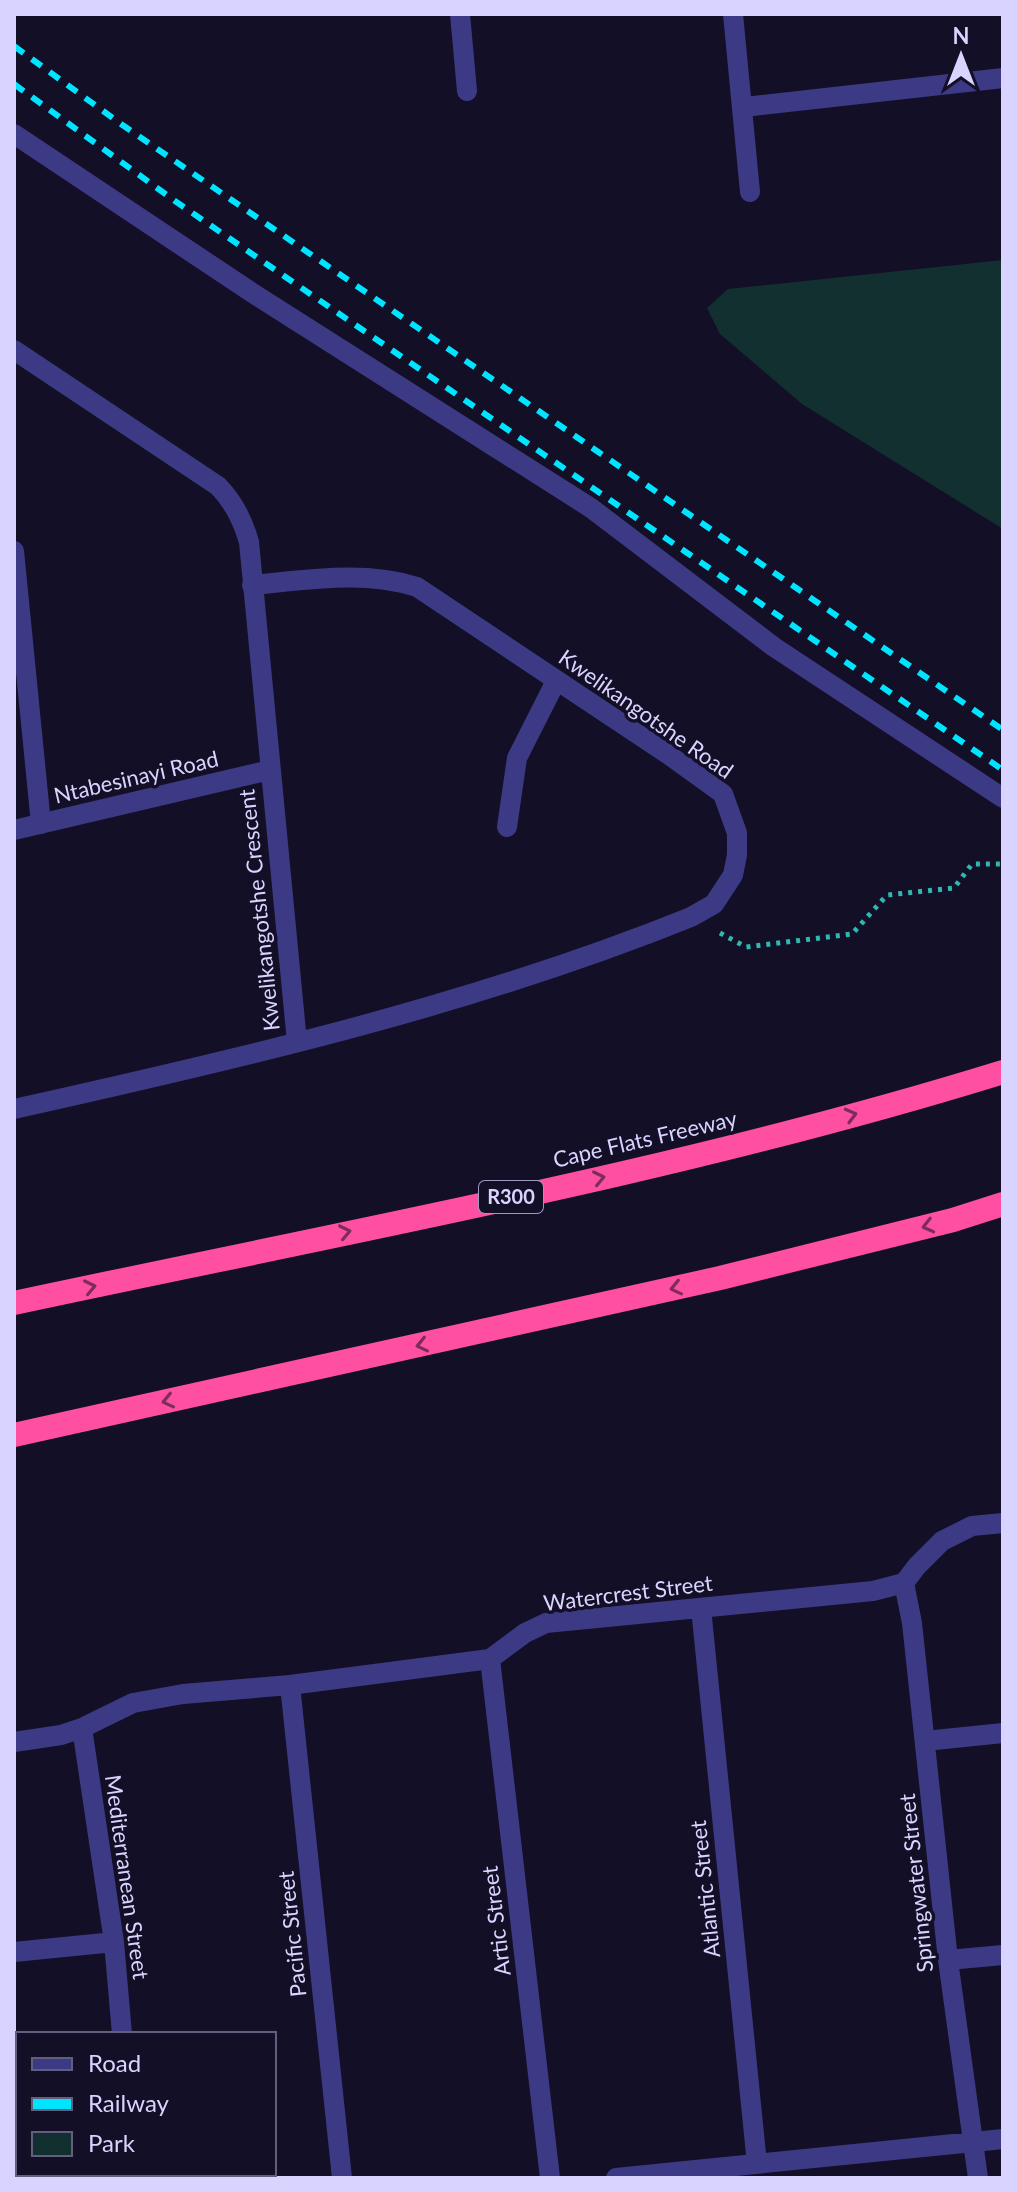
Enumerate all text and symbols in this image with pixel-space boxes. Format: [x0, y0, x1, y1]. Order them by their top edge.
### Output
north arrow [921, 16, 1001, 96]
text: N [953, 22, 969, 49]
street label: Kwelikangotshe Road [554, 643, 739, 784]
street label: Ntabesinayi Road [51, 744, 221, 809]
street label: Kwelikangotshe Crescent [232, 788, 285, 1032]
street label: Cape Flats Freeway [550, 1104, 740, 1173]
one-way arrow [844, 1108, 858, 1124]
one-way arrow [592, 1170, 605, 1187]
road number: R300 [479, 1181, 543, 1213]
one-way arrow [922, 1216, 935, 1233]
one-way arrow [337, 1224, 351, 1241]
one-way arrow [84, 1279, 97, 1296]
one-way arrow [669, 1279, 683, 1296]
one-way arrow [416, 1336, 429, 1353]
one-way arrow [162, 1392, 175, 1409]
street label: Watercrest Street [542, 1569, 714, 1616]
street label: Mediterranean Street [100, 1773, 155, 1981]
street label: Springwater Street [893, 1792, 938, 1974]
street label: Atlantic Street [684, 1819, 725, 1959]
street label: Artic Street [475, 1864, 516, 1978]
street label: Pacific Street [271, 1870, 312, 1998]
legend [16, 2032, 276, 2176]
text: Road [88, 2048, 141, 2077]
text: Railway [88, 2088, 170, 2117]
text: Park [88, 2128, 136, 2157]

